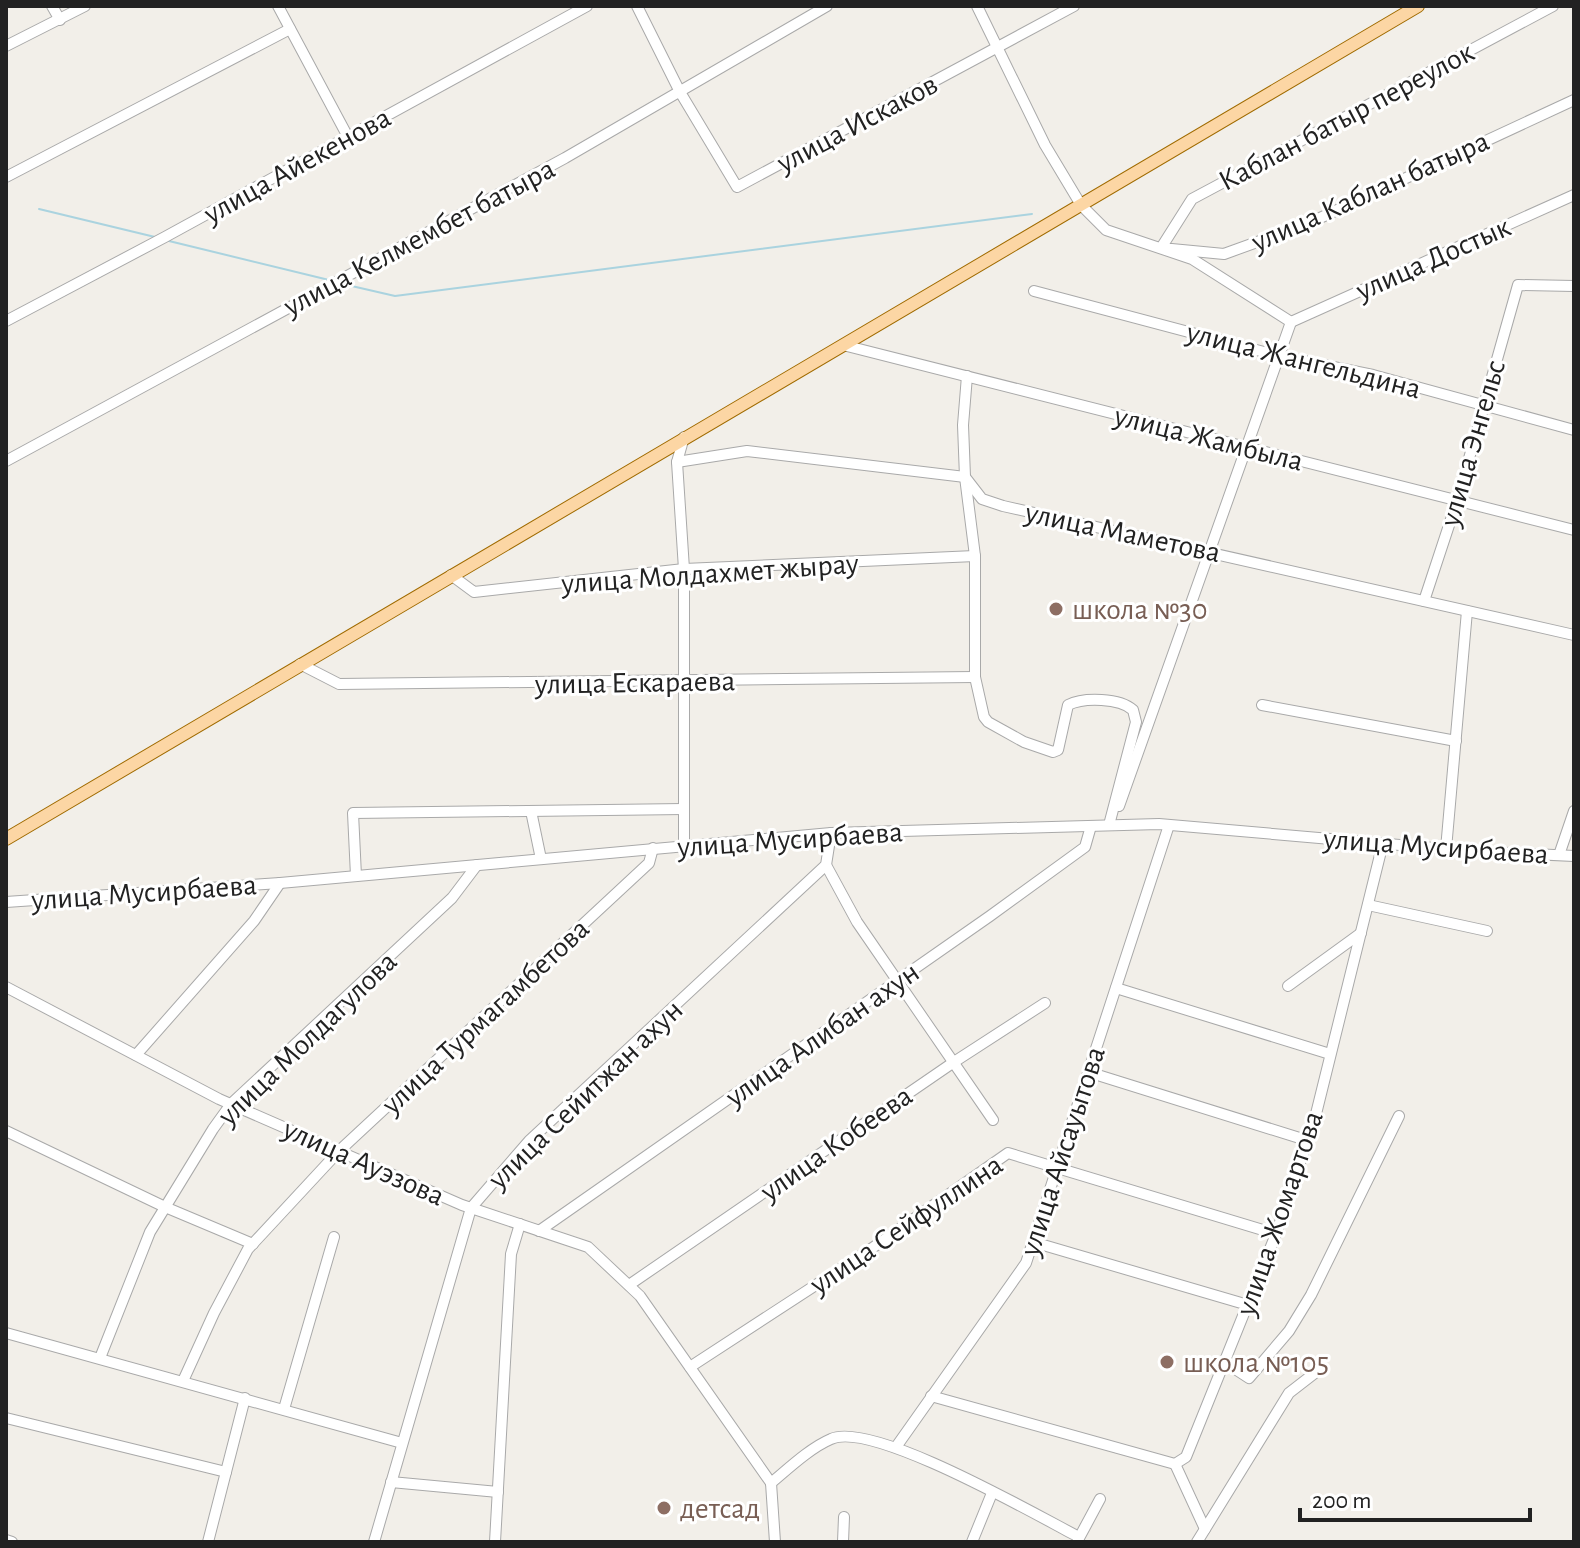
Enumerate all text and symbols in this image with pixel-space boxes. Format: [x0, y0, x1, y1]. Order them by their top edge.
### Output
street label: Каблан батыр переулок [1214, 37, 1479, 197]
street label: улица Искаков [771, 69, 943, 179]
street label: улица Айекенова [198, 102, 396, 230]
street label: улица Каблан батыра [1246, 126, 1494, 258]
street label: улица Келмембет батыра [278, 154, 560, 322]
street label: улица Достык [1351, 212, 1515, 307]
street label: улица Жангельдина [1183, 317, 1424, 405]
street label: улица Энгельс [1435, 357, 1511, 531]
street label: улица Жамбыла [1110, 401, 1306, 477]
street label: улица Маметова [1022, 497, 1223, 568]
street label: улица Молдахмет жырау [559, 549, 860, 599]
place label: школа №30 [1072, 595, 1208, 625]
marker: школа №30 [1047, 600, 1065, 618]
street label: улица Ескараева [534, 666, 735, 700]
street label: улица Мусирбаева [675, 817, 904, 863]
street label: улица Мусирбаева [1321, 824, 1550, 870]
street label: улица Мусирбаева [29, 870, 258, 916]
street label: улица Турмагамбетова [376, 913, 595, 1121]
street label: улица Молдагулова [212, 946, 403, 1132]
street label: улица Алибан ахун [720, 957, 925, 1113]
street label: улица Сейитжан ахун [482, 995, 689, 1196]
street label: улица Айсауытова [1015, 1043, 1111, 1261]
street label: улица Кобеева [754, 1081, 918, 1208]
street label: улица Жомартова [1231, 1107, 1329, 1320]
street label: улица Ауэзова [278, 1114, 449, 1212]
street label: улица Сейфуллина [804, 1149, 1008, 1301]
place label: школа №105 [1183, 1348, 1329, 1378]
marker: школа №105 [1158, 1353, 1176, 1371]
scale bar [1300, 1472, 1530, 1522]
text: 200 m [1312, 1489, 1371, 1513]
place label: детсад [680, 1494, 760, 1524]
marker: детсад [655, 1499, 673, 1517]

